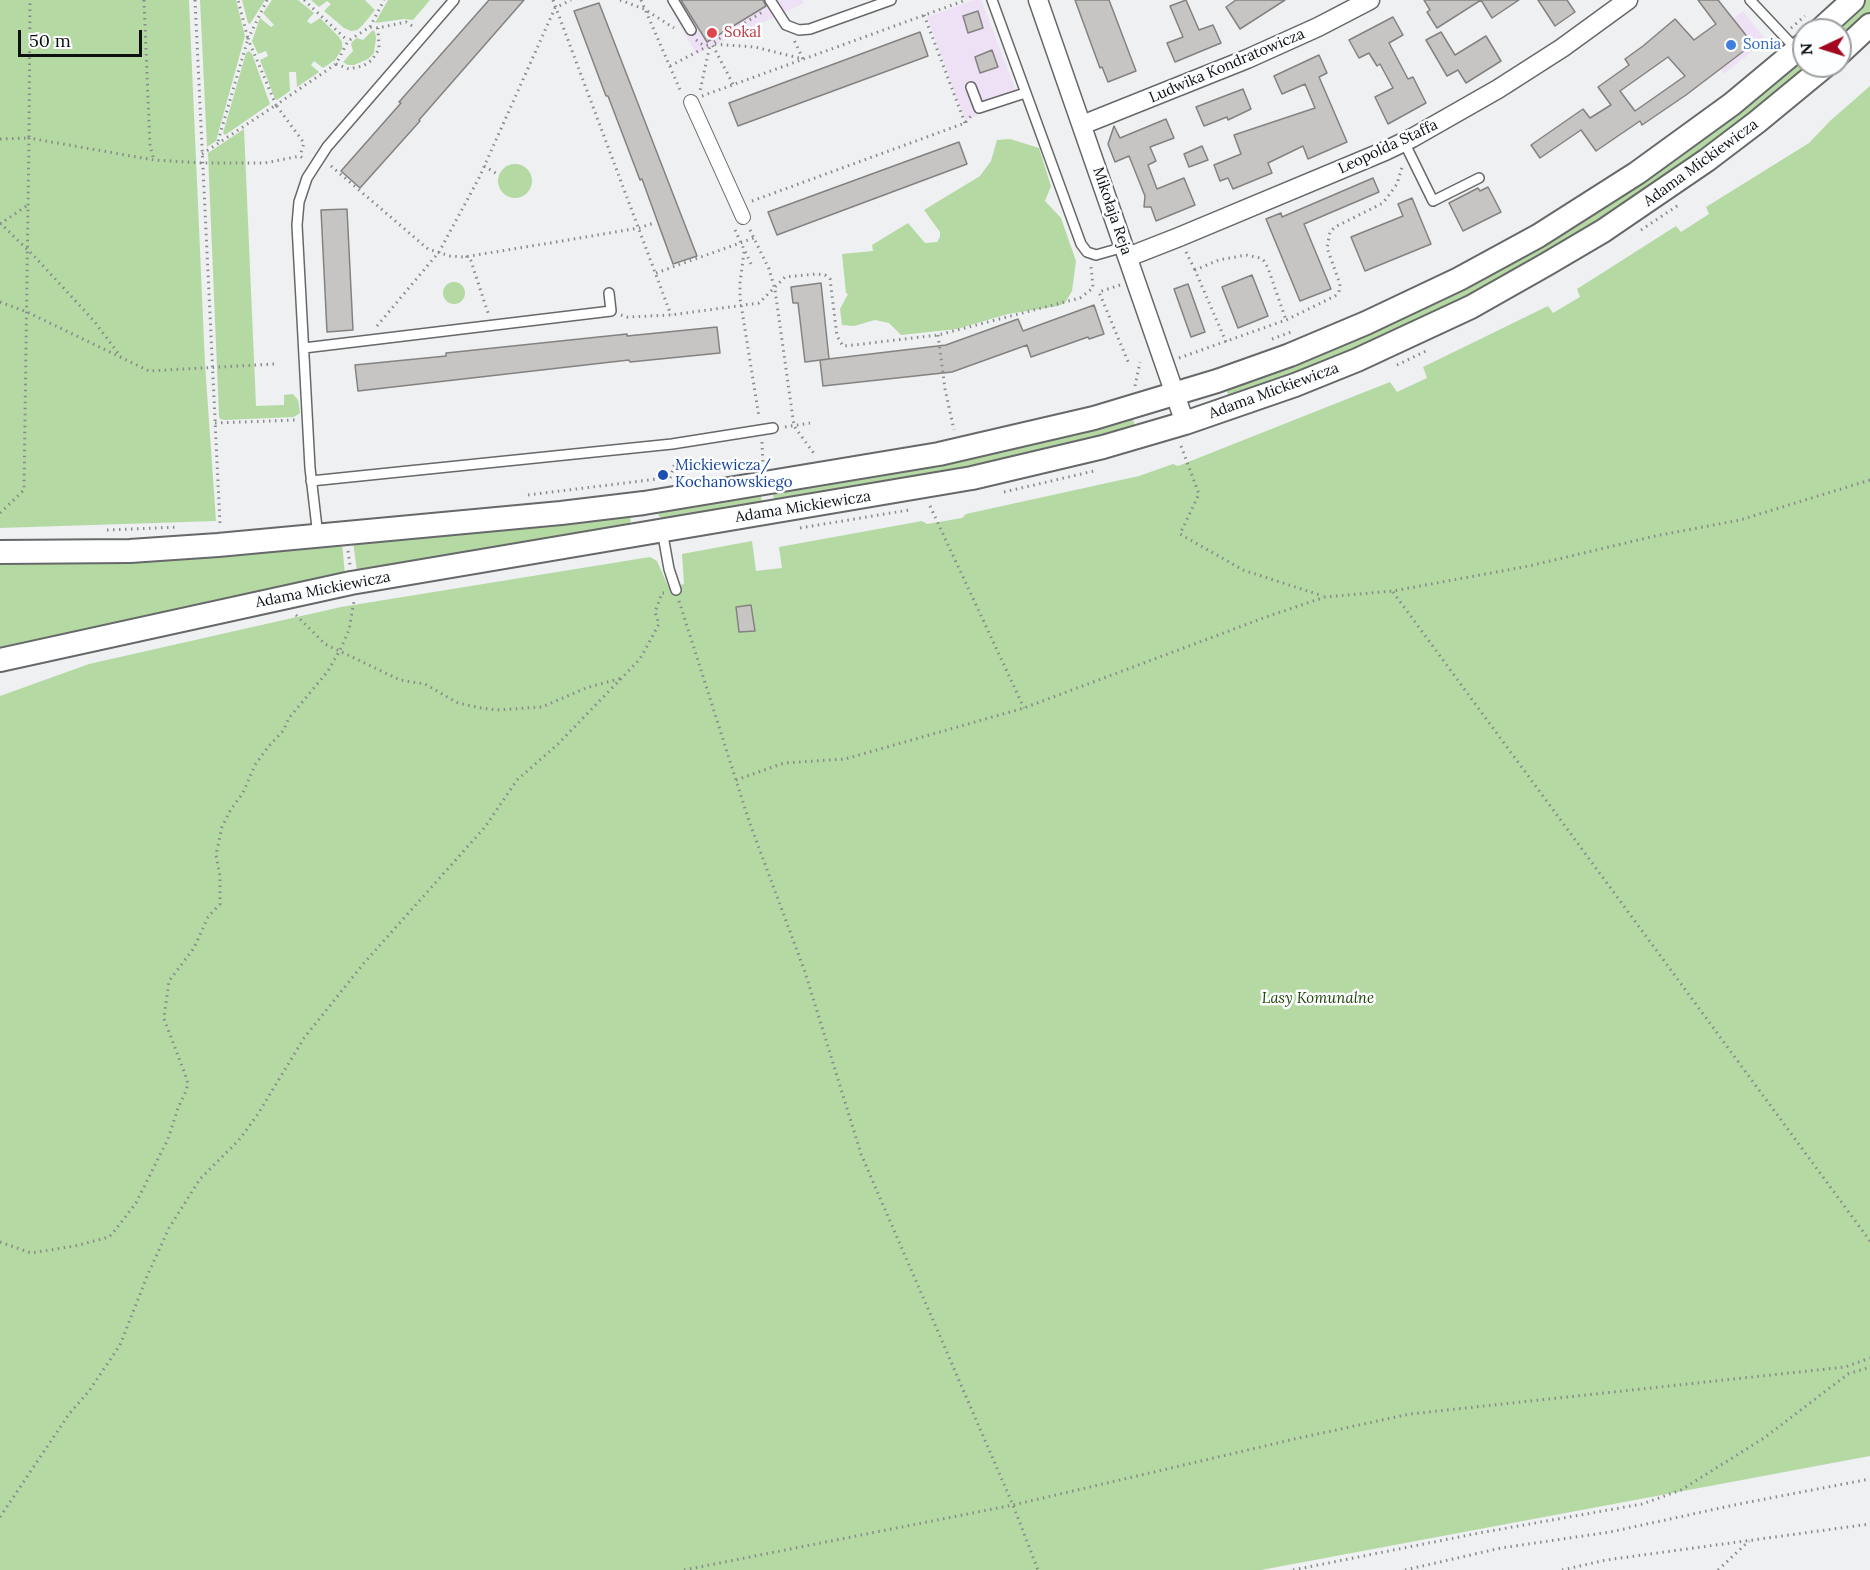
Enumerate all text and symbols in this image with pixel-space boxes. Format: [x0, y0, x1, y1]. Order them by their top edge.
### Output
scale bar [21, 18, 146, 56]
north arrow [1792, 18, 1852, 78]
place label: Sokal [724, 24, 761, 42]
street label: Ludwika Kondratowicza [1146, 25, 1308, 107]
marker: Sokal [705, 26, 719, 40]
text: 50 m [29, 29, 71, 52]
place label: Sonia [1743, 36, 1781, 54]
marker: Sonia [1724, 38, 1738, 52]
text: N [1796, 42, 1816, 56]
street label: Adama Mickiewicza [1640, 115, 1762, 211]
street label: Leopolda Staffa [1335, 116, 1441, 178]
street label: Mikołaja Reja [1089, 165, 1135, 257]
street label: Adama Mickiewicza [1207, 359, 1341, 423]
place label: Mickiewicza/ Kochanowskiego [675, 457, 793, 492]
marker: Mickiewicza/ Kochanowskiego [656, 468, 670, 482]
street label: Adama Mickiewicza [734, 487, 872, 527]
street label: Adama Mickiewicza [254, 568, 392, 612]
park label: Lasy Komunalne [1262, 990, 1374, 1008]

